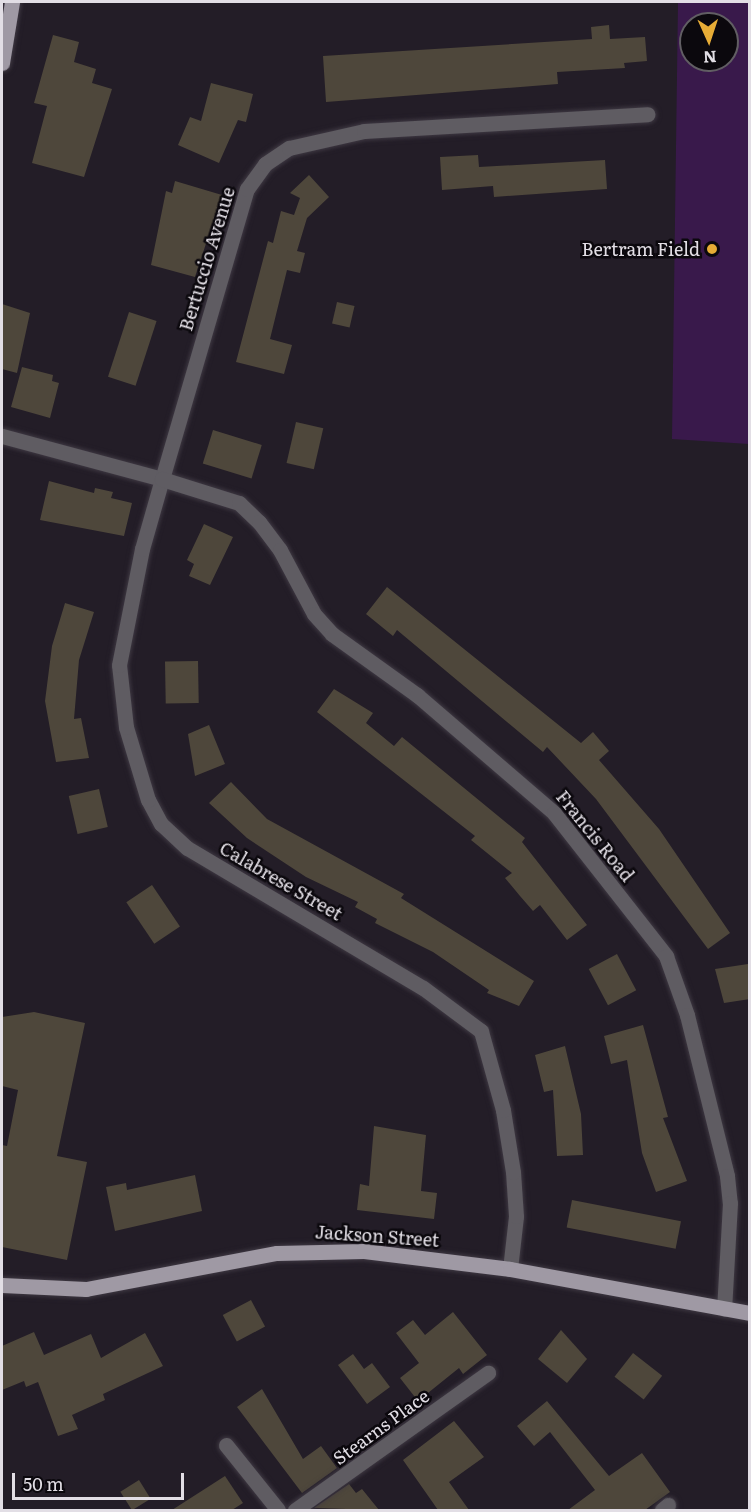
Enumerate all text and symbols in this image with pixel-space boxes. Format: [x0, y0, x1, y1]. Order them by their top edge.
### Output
north arrow [679, 12, 739, 72]
text: N [702, 46, 717, 70]
street label: Bertuccio Avenue [175, 184, 239, 334]
place label: Bertram Field [582, 238, 700, 260]
marker: Bertram Field [705, 242, 719, 256]
street label: Francis Road [552, 786, 638, 886]
street label: Calabrese Street [216, 837, 346, 925]
street label: Jackson Street [314, 1221, 440, 1251]
street label: Stearns Place [329, 1385, 433, 1469]
scale bar [15, 1461, 188, 1499]
text: 50 m [23, 1470, 64, 1497]

